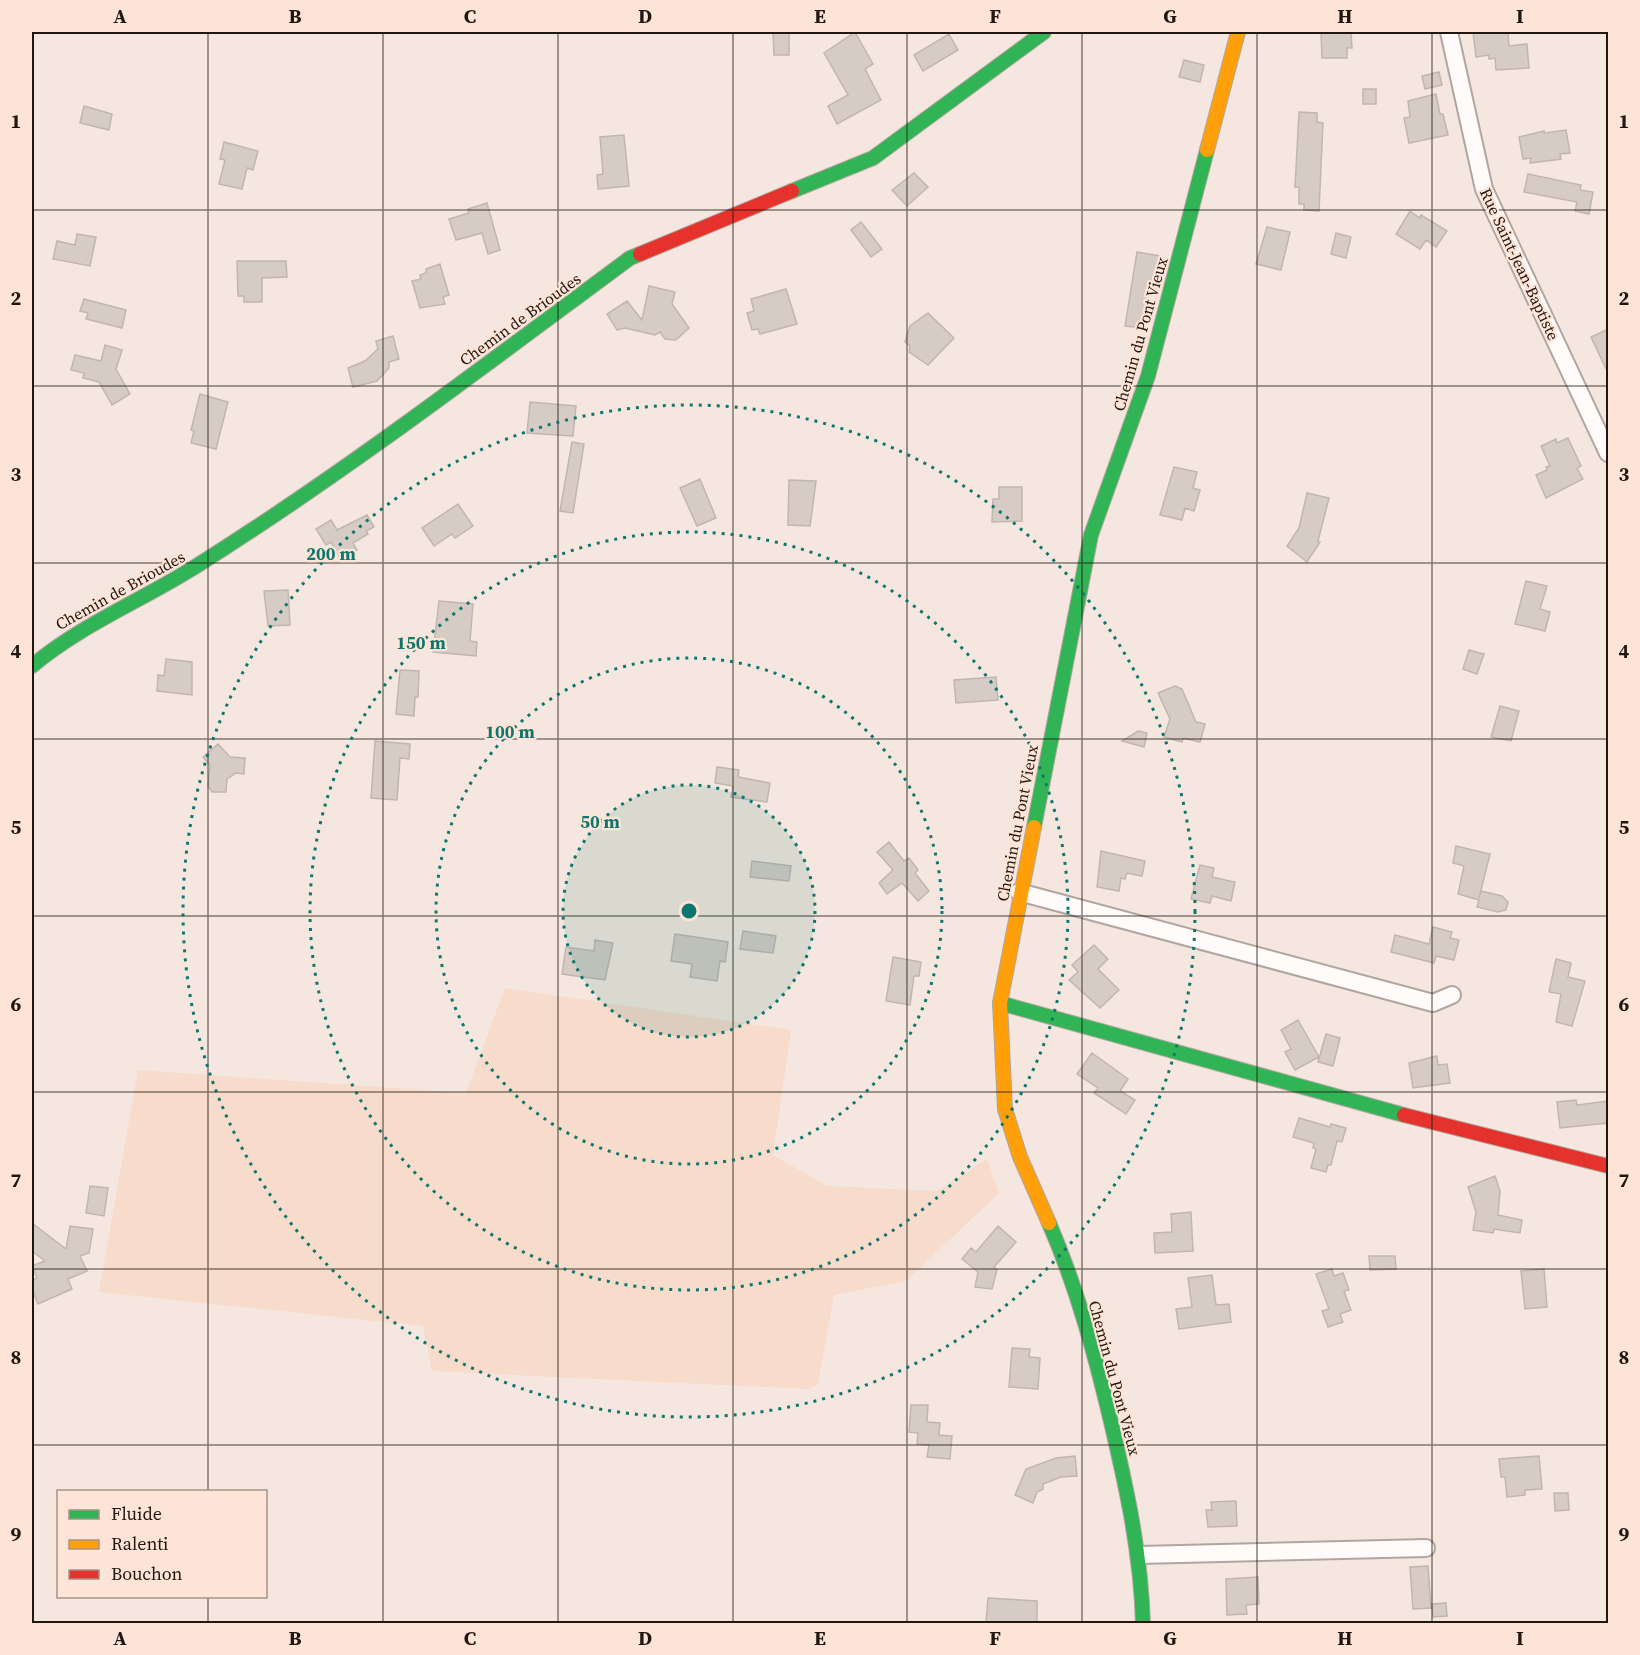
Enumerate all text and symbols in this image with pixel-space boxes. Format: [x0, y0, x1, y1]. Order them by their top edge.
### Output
text: A [113, 2, 127, 30]
text: B [288, 2, 302, 30]
text: C [464, 2, 476, 30]
text: D [638, 2, 652, 30]
text: E [814, 2, 826, 30]
text: F [989, 2, 1001, 30]
text: G [1163, 2, 1177, 30]
text: H [1337, 2, 1353, 30]
text: I [1516, 2, 1524, 30]
text: 1 [11, 107, 21, 135]
text: 1 [1619, 107, 1629, 135]
street label: Rue Saint-Jean-Baptiste [1475, 184, 1565, 344]
street label: Chemin du Pont Vieux [1107, 254, 1173, 414]
street label: Chemin de Brioudes [455, 267, 585, 371]
text: 2 [11, 284, 22, 312]
text: 2 [1619, 284, 1630, 312]
text: 3 [11, 460, 22, 488]
text: 3 [1619, 460, 1630, 488]
text: 200 m [306, 541, 356, 566]
street label: Chemin de Brioudes [51, 545, 189, 635]
text: 150 m [396, 630, 446, 655]
text: 4 [11, 637, 22, 665]
text: 4 [1619, 637, 1630, 665]
text: 100 m [485, 719, 535, 744]
street label: Chemin du Pont Vieux [991, 742, 1043, 903]
text: 50 m [580, 809, 620, 834]
text: 5 [11, 813, 22, 841]
text: 5 [1619, 813, 1630, 841]
centre of rings [679, 901, 699, 921]
text: 6 [11, 990, 22, 1018]
text: 6 [1619, 990, 1630, 1018]
text: 7 [11, 1166, 22, 1194]
text: 7 [1619, 1166, 1630, 1194]
street label: Chemin du Pont Vieux [1084, 1298, 1146, 1458]
text: 8 [11, 1343, 21, 1371]
text: 8 [1619, 1343, 1629, 1371]
legend [57, 1490, 267, 1598]
text: Fluide [111, 1501, 162, 1526]
text: 9 [11, 1520, 22, 1548]
text: 9 [1619, 1520, 1630, 1548]
text: Ralenti [111, 1531, 168, 1556]
text: Bouchon [111, 1561, 183, 1586]
text: A [113, 1624, 127, 1652]
text: B [288, 1624, 302, 1652]
text: C [464, 1624, 476, 1652]
text: D [638, 1624, 652, 1652]
text: E [814, 1624, 826, 1652]
text: F [989, 1624, 1001, 1652]
text: G [1163, 1624, 1177, 1652]
text: H [1337, 1624, 1353, 1652]
text: I [1516, 1624, 1524, 1652]

